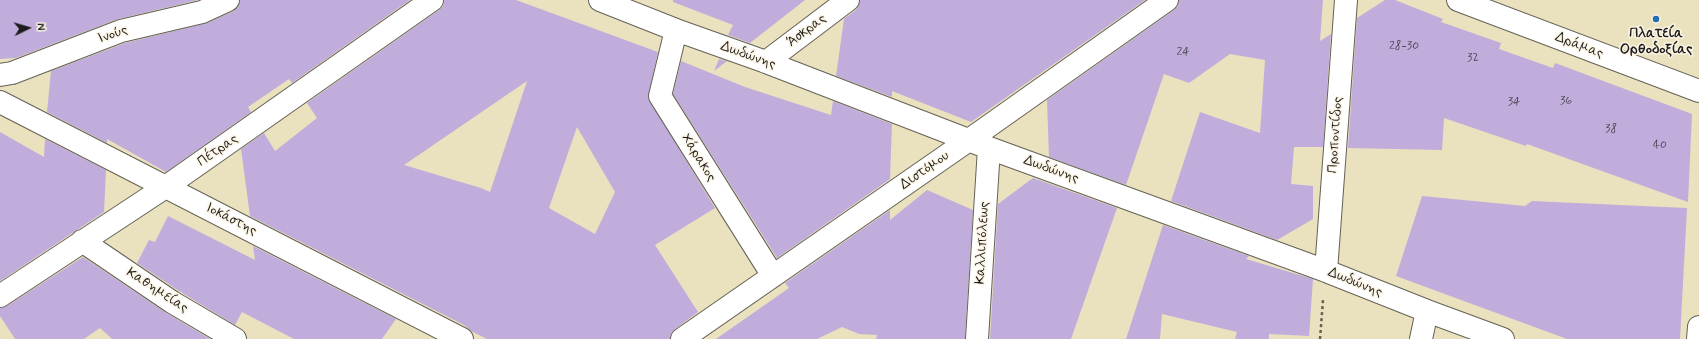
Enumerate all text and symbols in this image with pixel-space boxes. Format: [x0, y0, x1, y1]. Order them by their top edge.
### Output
north arrow [8, 8, 48, 48]
street label: Άσκρας [784, 11, 830, 51]
marker: Πλατεία Ορθοδοξίας [1651, 14, 1661, 24]
street label: Ινούς [96, 22, 130, 48]
text: N [33, 23, 47, 31]
place label: Πλατεία Ορθοδοξίας [1620, 26, 1692, 58]
street label: Δράμας [1552, 29, 1606, 63]
street label: Δωδώνης [718, 38, 778, 74]
house number: 28-30 [1389, 39, 1419, 53]
house number: 24 [1176, 45, 1190, 59]
house number: 32 [1467, 51, 1479, 65]
house number: 36 [1560, 94, 1572, 108]
house number: 34 [1508, 95, 1520, 109]
street label: Προποντίδος [1325, 96, 1347, 174]
house number: 38 [1605, 122, 1617, 136]
street label: Πέτρας [194, 131, 242, 171]
street label: Χάρακος [677, 131, 719, 185]
house number: 40 [1653, 138, 1667, 152]
street label: Διστόμου [897, 148, 953, 194]
street label: Δωδώνης [1021, 152, 1081, 188]
street label: Ιοκάστης [203, 200, 259, 240]
street label: Καλλιπόλεως [972, 201, 994, 285]
street label: Δωδώνης [1325, 264, 1385, 302]
street label: Καθημείας [123, 265, 191, 317]

